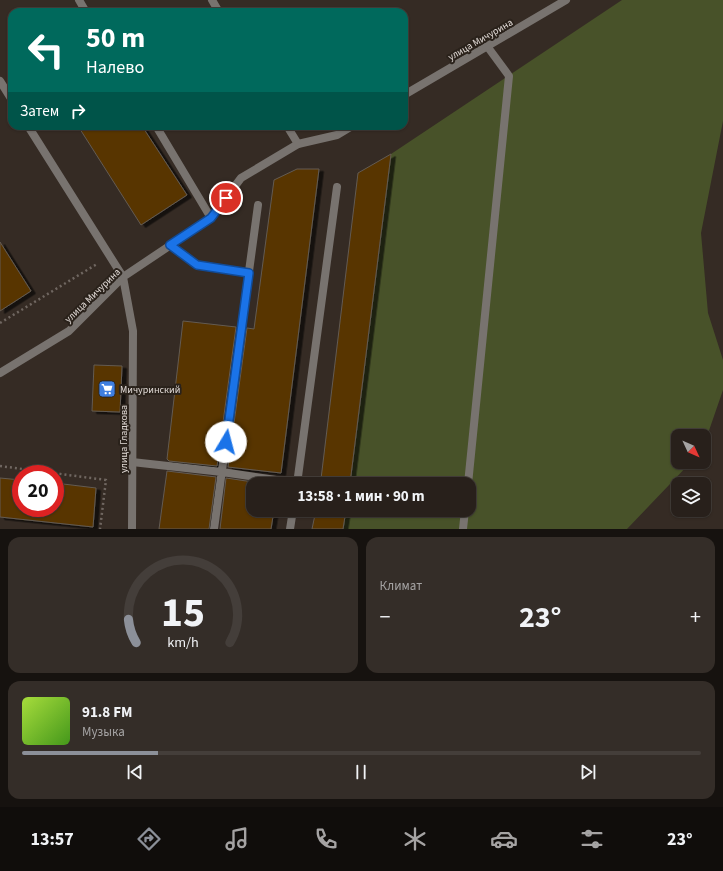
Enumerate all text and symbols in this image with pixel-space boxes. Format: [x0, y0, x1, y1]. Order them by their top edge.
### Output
street label: улица Мичурина [445, 16, 516, 64]
text: 50 m [86, 18, 145, 58]
icon: left [20, 24, 72, 76]
text: Налево [86, 55, 144, 80]
icon: right [67, 100, 89, 122]
text: Затем [20, 101, 59, 122]
pin [209, 181, 243, 215]
icon: arrive [215, 187, 237, 209]
street label: улица Мичурина [62, 265, 124, 326]
supermarket icon: Мичуринский [97, 379, 117, 399]
place label: Мичуринский [120, 383, 180, 397]
street label: улица Гладкова [117, 405, 131, 473]
position arrow [205, 421, 247, 463]
north arrow [671, 429, 711, 469]
map controls [671, 429, 711, 517]
speed limit sign: 20 [12, 465, 64, 517]
button: layers [671, 477, 711, 517]
text: 13:58 · 1 мин · 90 m [297, 486, 425, 507]
text: Климат [380, 577, 422, 595]
text: 15 [161, 583, 205, 643]
text: 23° [519, 596, 562, 639]
text: − [380, 601, 390, 633]
text: + [690, 601, 701, 633]
text: km/h [167, 632, 199, 653]
text: 91.8 FM [82, 702, 133, 723]
text: Музыка [82, 723, 125, 741]
icon: previous [124, 761, 146, 783]
icon: pause [350, 761, 372, 783]
icon: next [577, 761, 599, 783]
icon: directions [135, 825, 163, 853]
icon: music [223, 825, 251, 853]
icon: phone [312, 825, 340, 853]
icon: climate [401, 825, 429, 853]
icon: car [490, 825, 518, 853]
icon: filters [578, 825, 606, 853]
text: 13:57 [30, 827, 74, 852]
text: 23° [667, 827, 693, 852]

